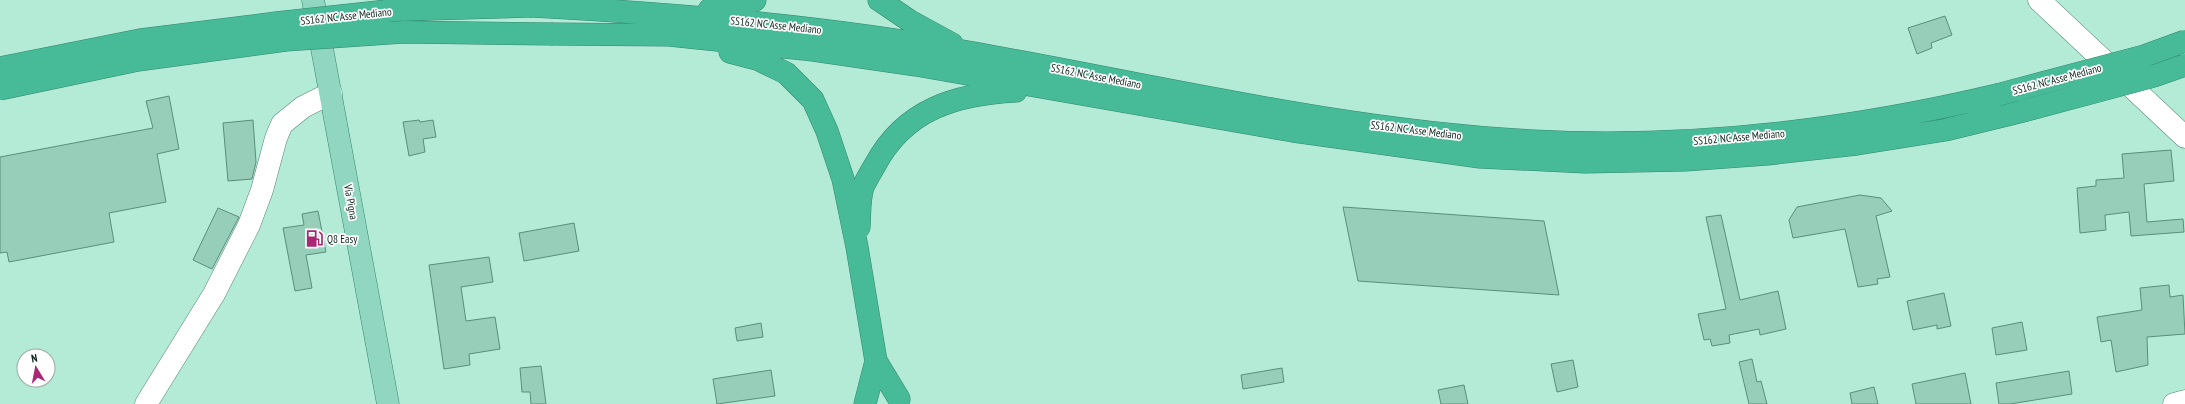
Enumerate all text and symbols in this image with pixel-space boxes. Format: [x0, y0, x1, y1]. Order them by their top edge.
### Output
street label: SS162 NC Asse Mediano [300, 4, 392, 28]
street label: SS162 NC Asse Mediano [730, 13, 822, 37]
street label: SS162 NC Asse Mediano [1050, 60, 1142, 92]
street label: SS162 NC Asse Mediano [2011, 60, 2103, 98]
street label: SS162 NC Asse Mediano [1370, 117, 1462, 143]
street label: SS162 NC Asse Mediano [1693, 126, 1785, 148]
street label: Via Pigna [341, 182, 361, 221]
fuel station icon: Q8 Easy [304, 229, 324, 249]
place label: Q8 Easy [327, 232, 358, 246]
north arrow [16, 348, 56, 388]
text: N [30, 351, 38, 366]

